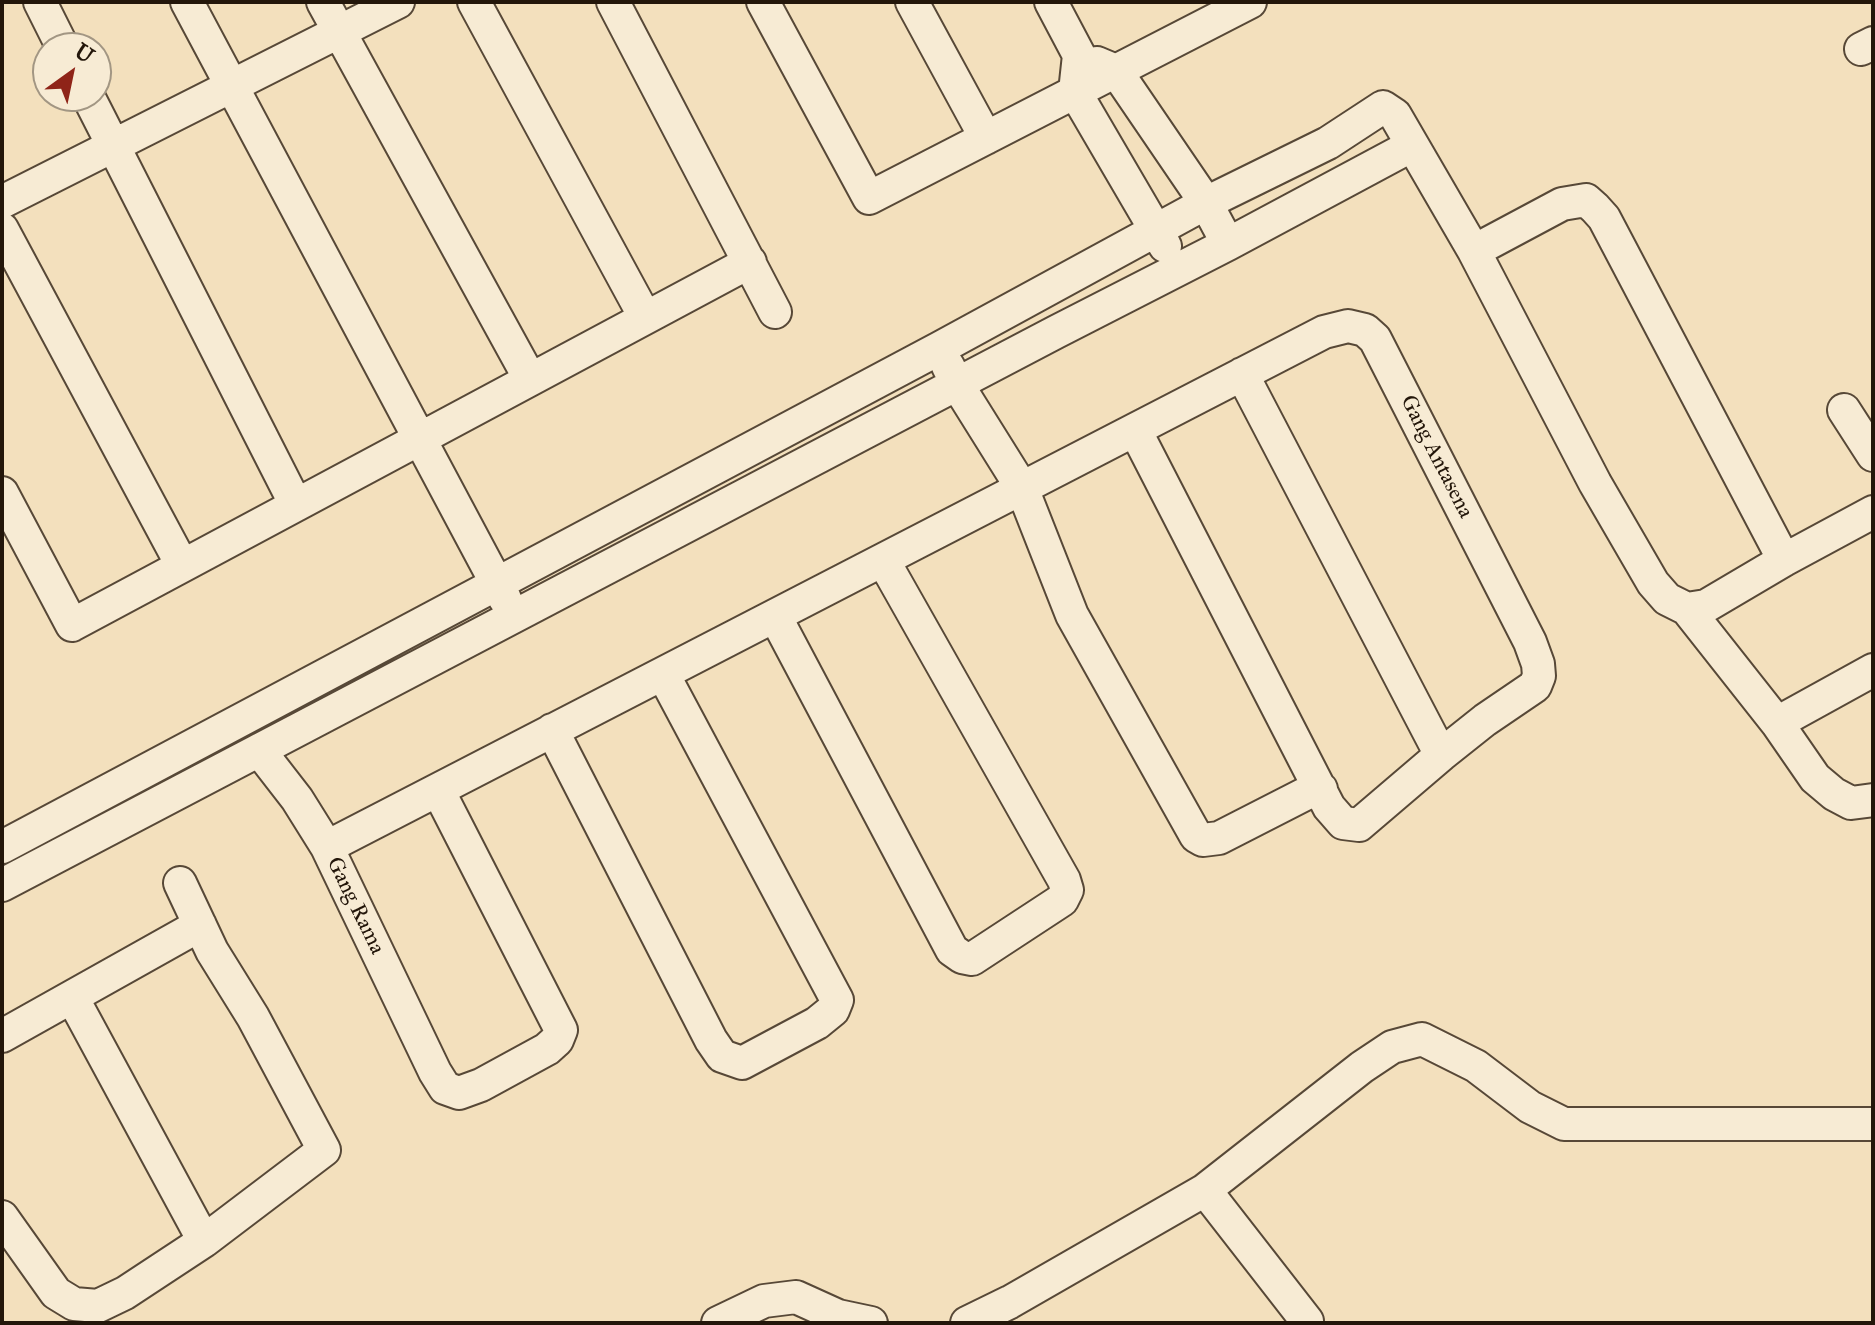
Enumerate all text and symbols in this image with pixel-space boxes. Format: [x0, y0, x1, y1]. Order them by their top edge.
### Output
north arrow [32, 32, 112, 112]
text: U [70, 37, 99, 69]
street label: Gang Antasena [1394, 391, 1478, 523]
street label: Gang Rama [320, 853, 390, 959]

